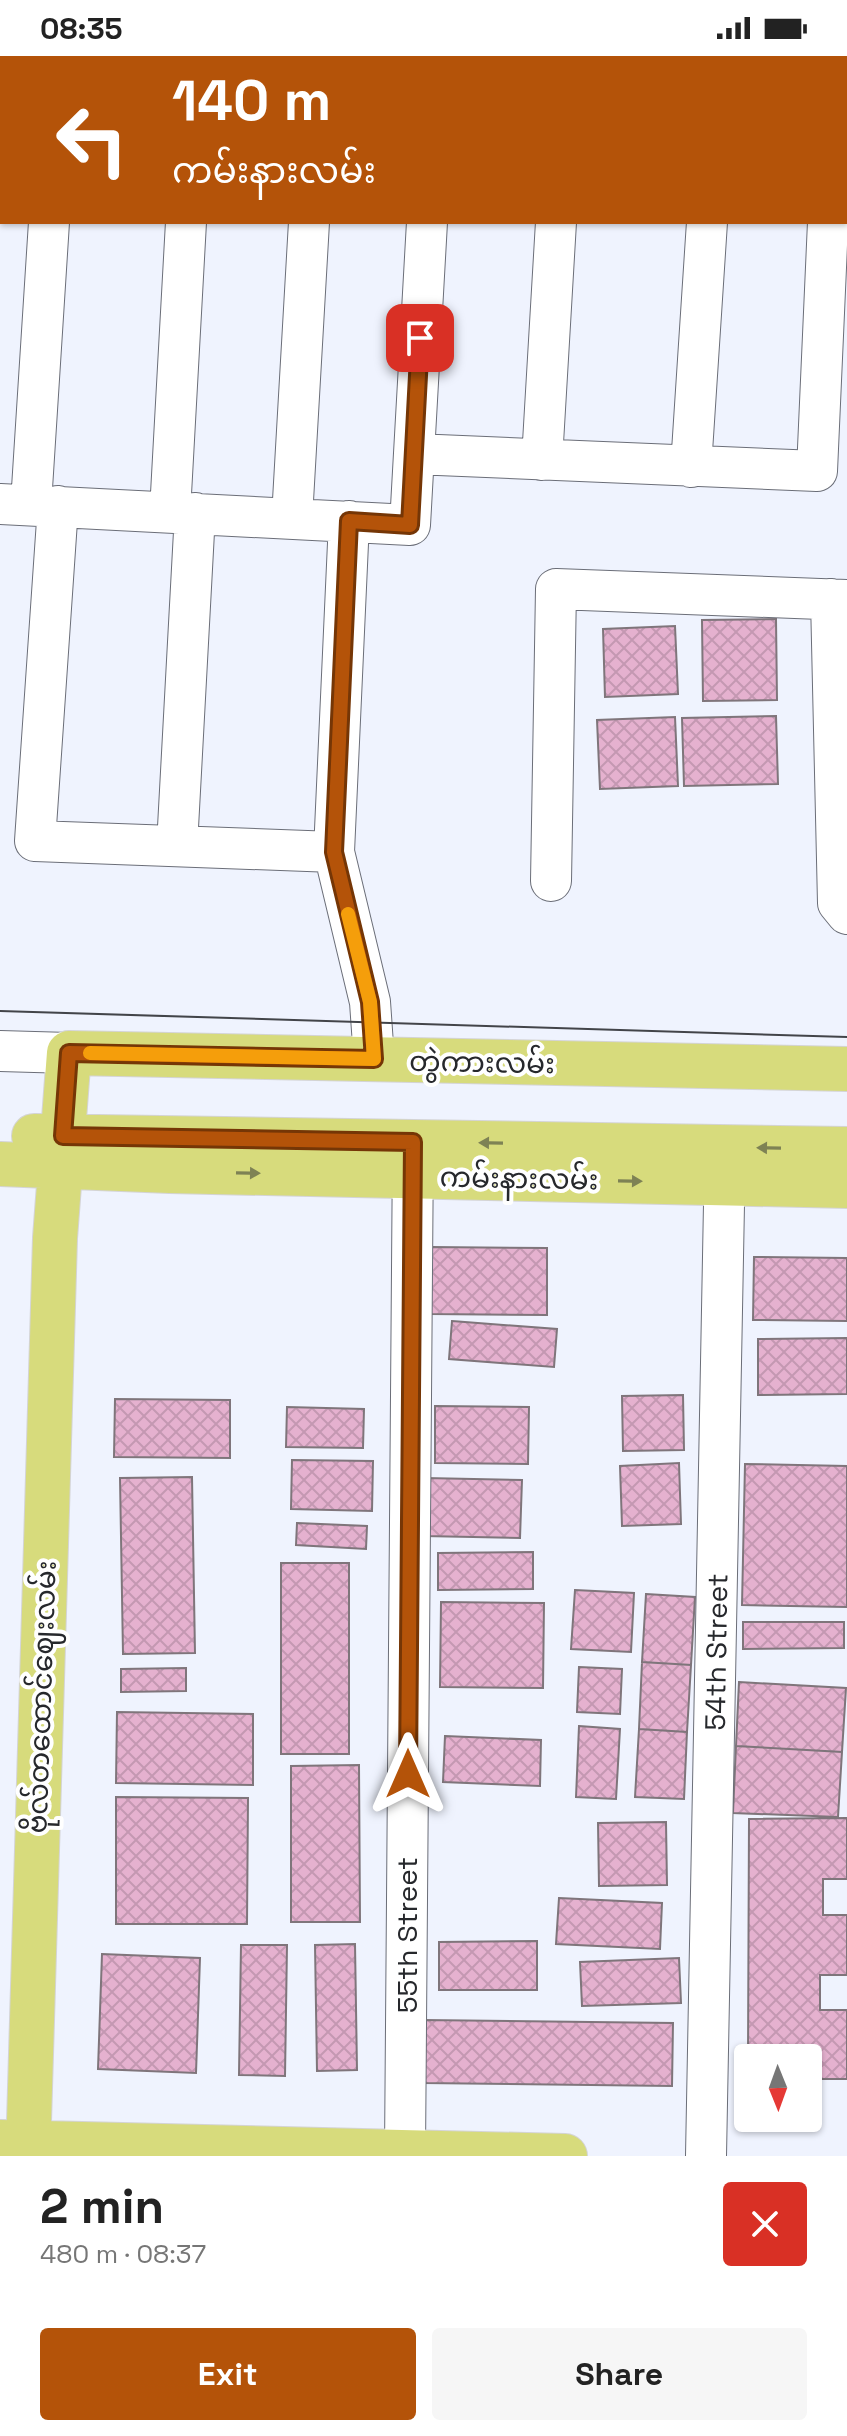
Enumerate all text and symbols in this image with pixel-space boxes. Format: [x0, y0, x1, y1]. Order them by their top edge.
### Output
text: 08:35 [40, 9, 123, 48]
text: 140 m [172, 65, 331, 136]
icon: left [40, 88, 144, 192]
text: ကမ်းနားလမ်း [172, 148, 376, 194]
pin [386, 304, 454, 372]
icon: arrive [398, 316, 442, 360]
street label: တွဲကားလမ်း [409, 1043, 555, 1085]
one-way arrow [478, 1137, 503, 1149]
one-way arrow [756, 1142, 781, 1154]
street label: ကမ်းနားလမ်း [439, 1159, 599, 1202]
one-way arrow [236, 1166, 261, 1179]
one-way arrow [618, 1174, 643, 1187]
street label: ဗိုလ်တထောင်ဈေးလမ်း [18, 1560, 69, 1834]
street label: 54th Street [697, 1573, 735, 1731]
position arrow [366, 1732, 450, 1816]
street label: 55th Street [389, 1857, 425, 2013]
north arrow [734, 2044, 822, 2132]
map controls [734, 2044, 822, 2132]
text: 2 min [40, 2176, 164, 2237]
button: close [723, 2182, 807, 2266]
text: 480 m · 08:37 [40, 2237, 206, 2271]
button: Exit [40, 2328, 416, 2420]
button: Share [432, 2328, 807, 2420]

